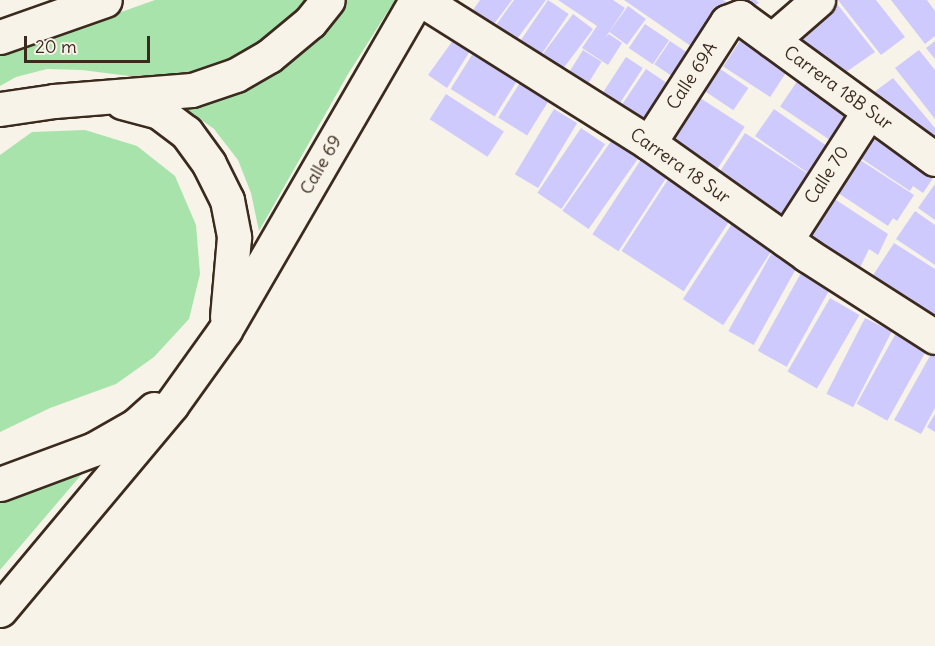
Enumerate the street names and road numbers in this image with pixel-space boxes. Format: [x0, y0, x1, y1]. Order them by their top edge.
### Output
street label: Calle 69A [662, 38, 722, 114]
street label: Carrera 18B Sur [779, 41, 897, 135]
street label: Carrera 18 Sur [626, 124, 734, 208]
street label: Calle 69 [295, 132, 347, 198]
street label: Calle 70 [800, 142, 854, 208]

